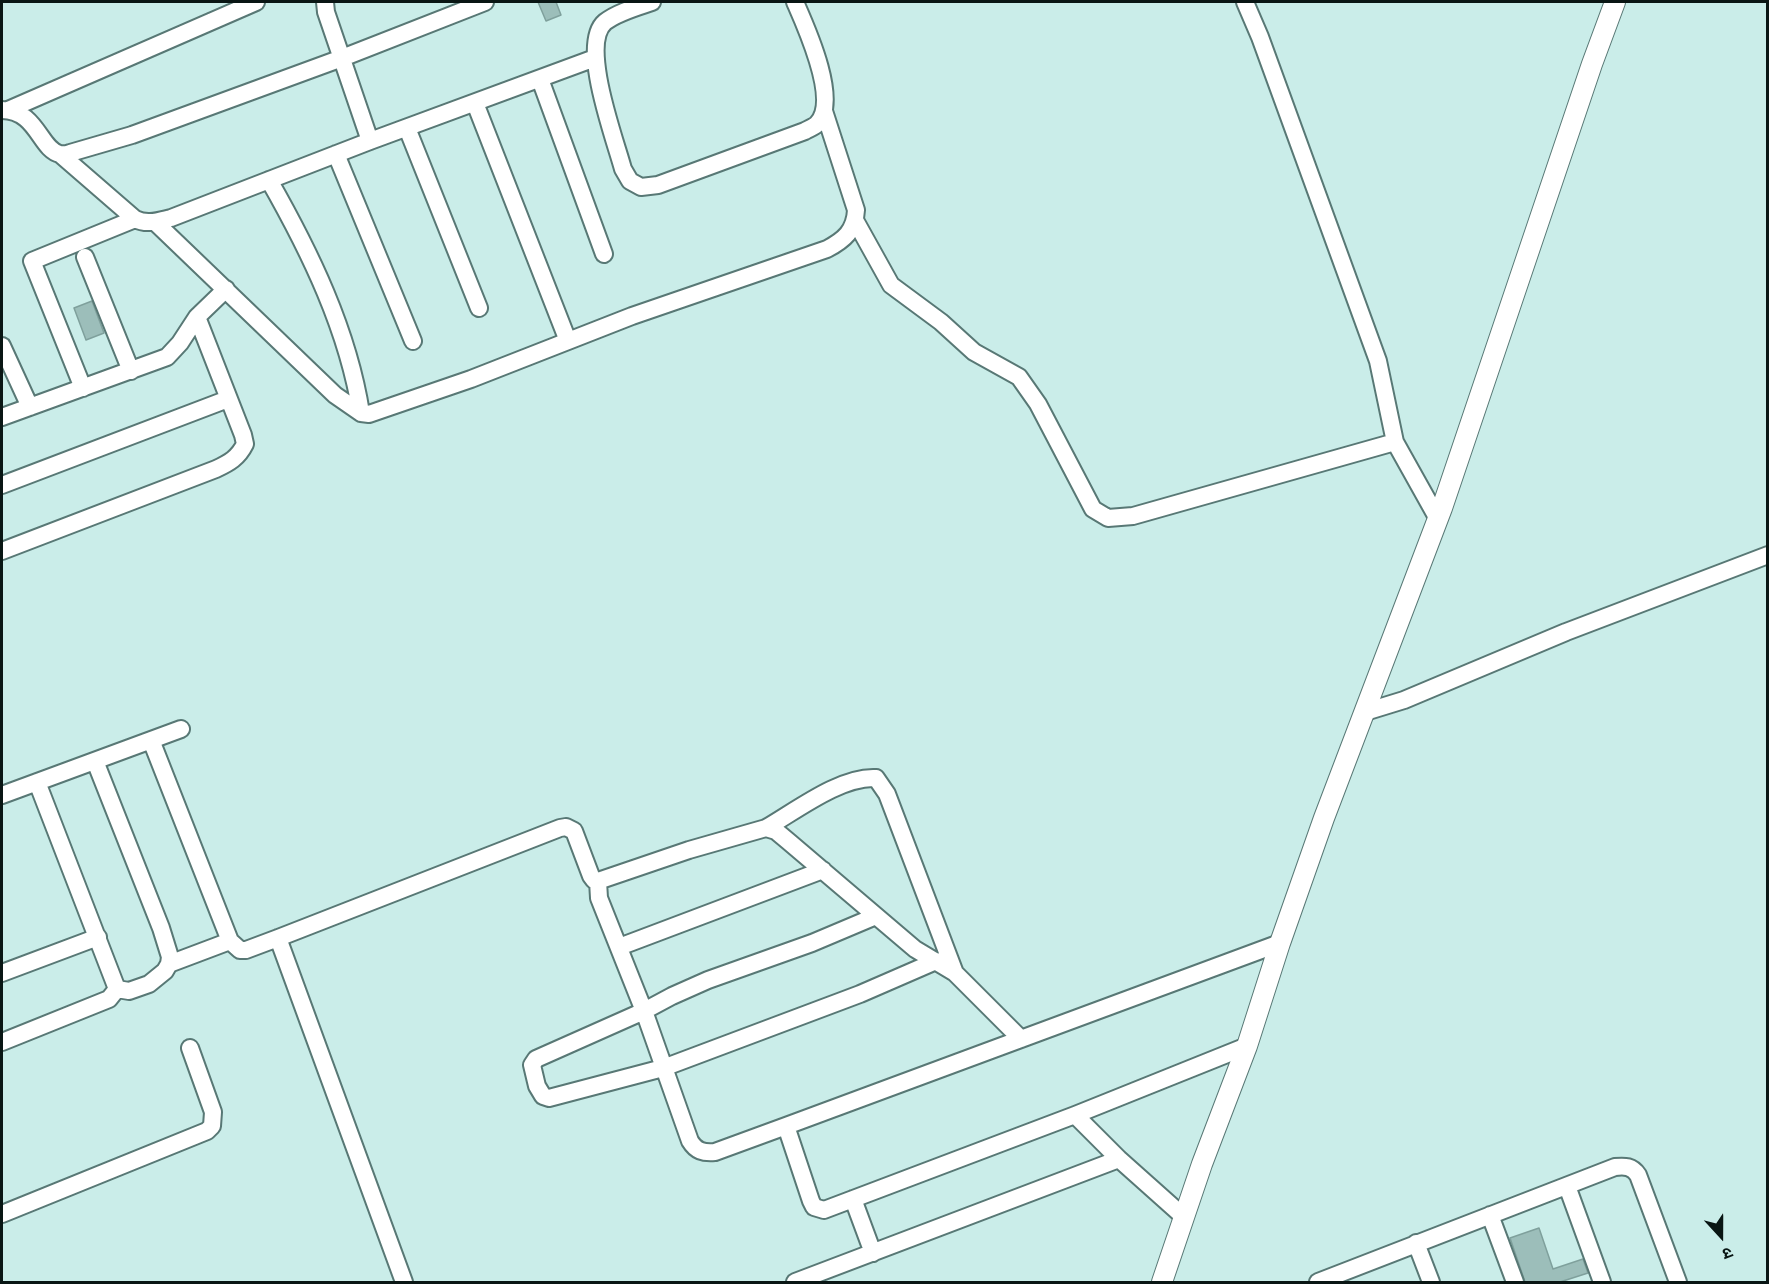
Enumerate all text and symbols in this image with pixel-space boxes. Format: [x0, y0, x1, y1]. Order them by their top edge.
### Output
north arrow [1691, 1206, 1751, 1266]
text: उ [1720, 1243, 1735, 1264]

